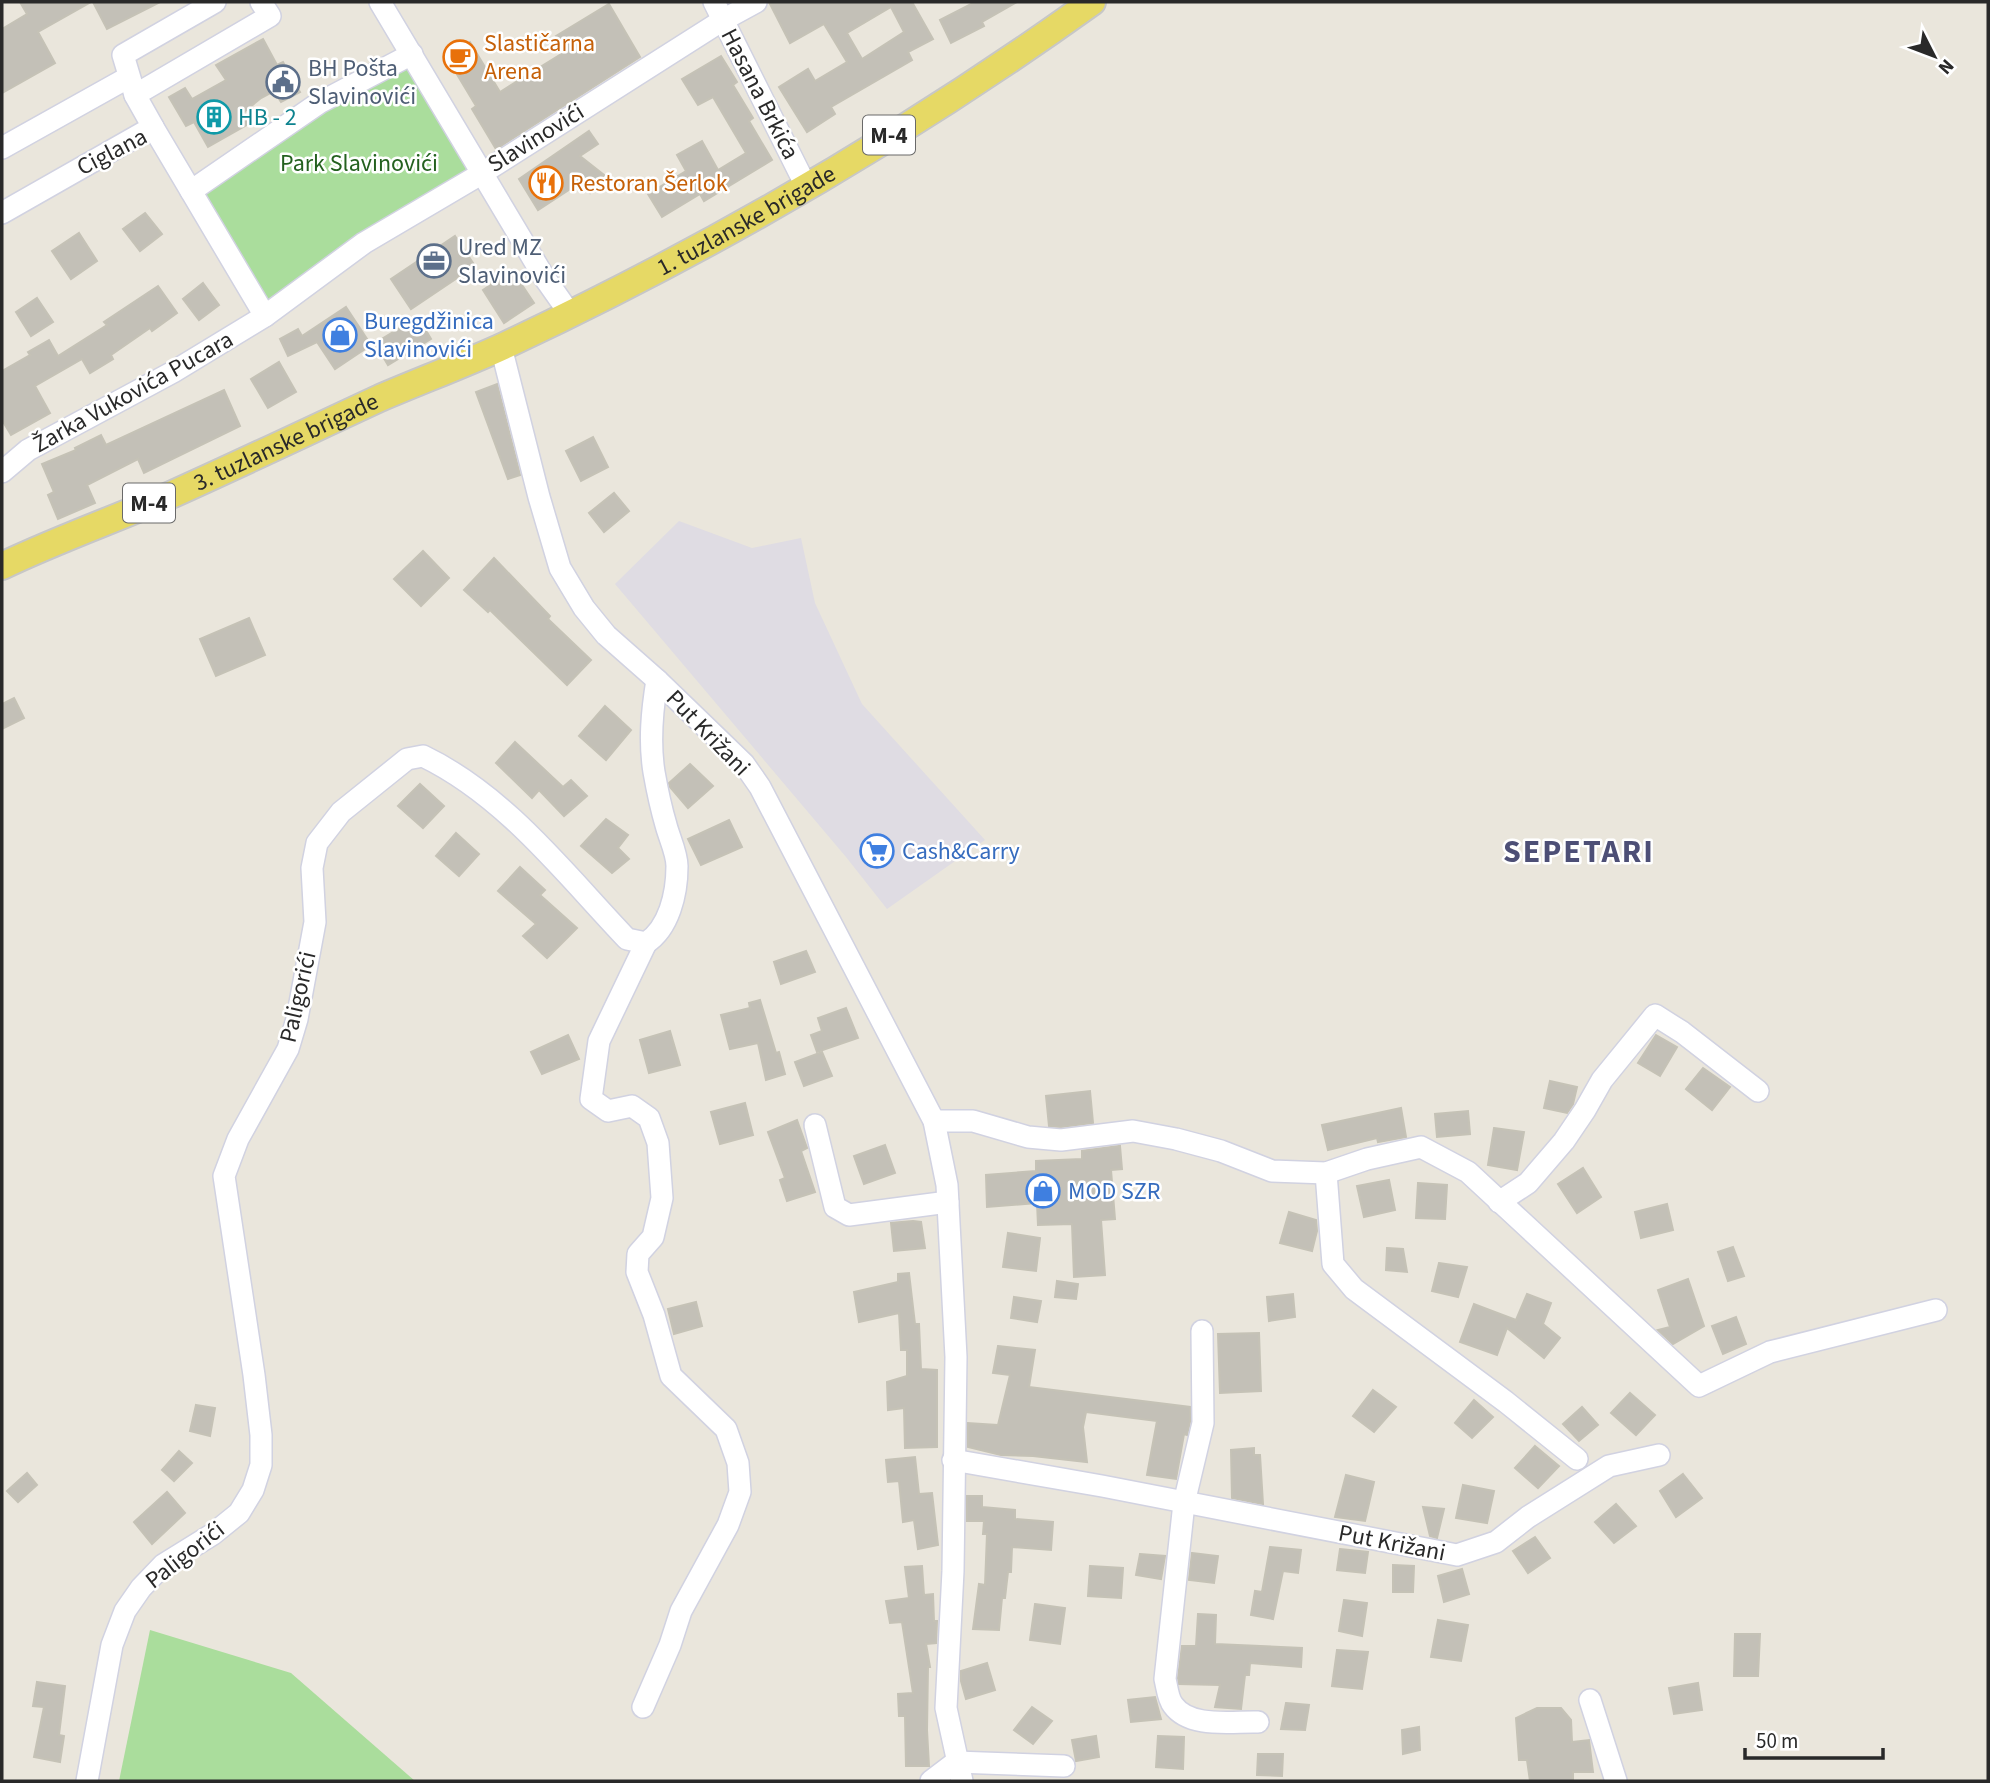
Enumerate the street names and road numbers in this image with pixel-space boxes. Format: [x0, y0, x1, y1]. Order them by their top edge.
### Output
street label: Hasana Brkića [712, 22, 808, 166]
street label: Slavinovići [481, 95, 591, 181]
road number: M-4 [863, 116, 915, 154]
street label: Ciglana [71, 119, 153, 185]
street label: 1. tuzlanske brigade [650, 156, 842, 285]
street label: Žarka Vukovića Pucara [26, 322, 240, 462]
street label: 3. tuzlanske brigade [188, 384, 384, 500]
road number: M-4 [123, 484, 175, 523]
street label: Put Križani [658, 682, 758, 784]
street label: Paligorići [271, 948, 325, 1046]
street label: Paligorići [138, 1513, 232, 1597]
street label: Put Križani [1335, 1515, 1449, 1571]

